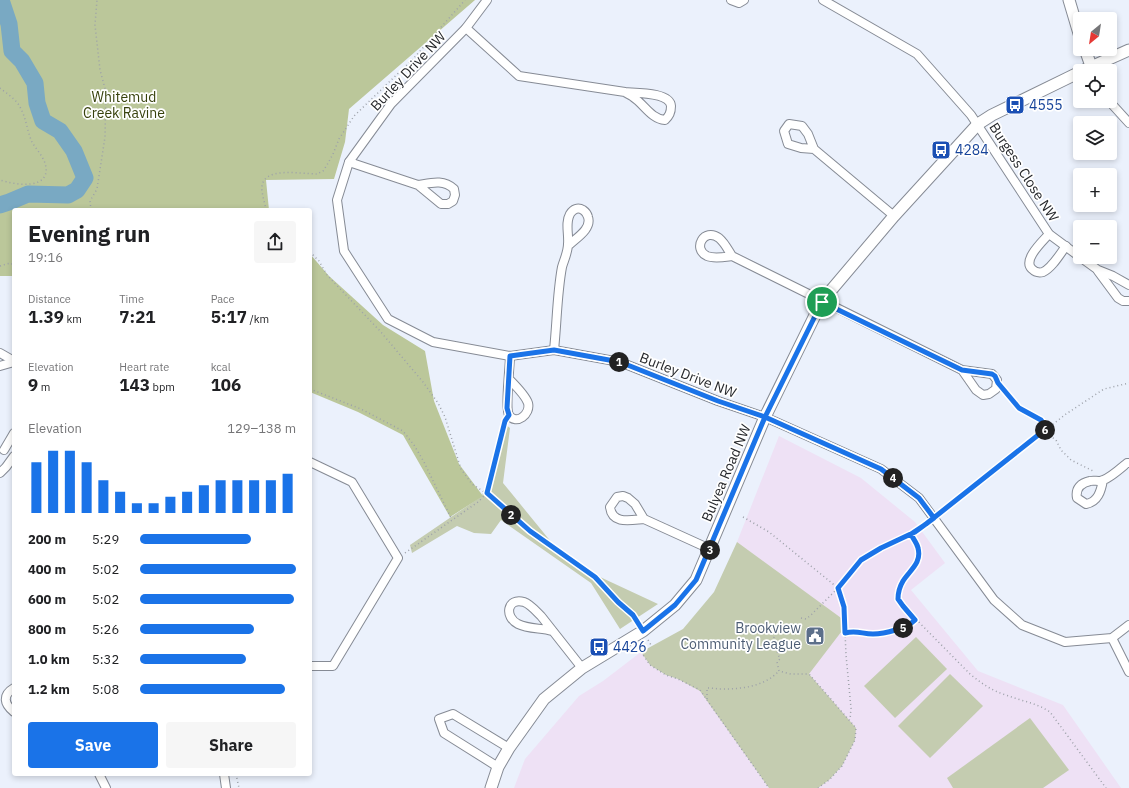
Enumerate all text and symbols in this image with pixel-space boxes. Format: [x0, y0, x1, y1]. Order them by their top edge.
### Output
north arrow [1073, 12, 1117, 56]
map controls [1073, 12, 1117, 264]
street label: Burley Drive NW [367, 27, 450, 114]
button: locate [1073, 64, 1117, 108]
park label: Whitemud Creek Ravine [83, 88, 165, 122]
bus stop icon: 4555 [1004, 94, 1026, 116]
place label: 4555 [1029, 96, 1063, 114]
button: layers [1073, 116, 1117, 160]
street label: Burgess Close NW [985, 119, 1063, 225]
bus stop icon: 4284 [930, 139, 952, 161]
place label: 4284 [955, 141, 989, 159]
button: + [1073, 168, 1117, 212]
text: Evening run [28, 219, 150, 248]
button: − [1073, 220, 1117, 264]
button: share [254, 221, 296, 263]
text: 19:16 [28, 249, 63, 266]
pin [805, 285, 839, 319]
icon: arrive [811, 291, 833, 313]
text: Distance [28, 292, 71, 306]
text: Time [119, 292, 144, 306]
text: Pace [211, 292, 235, 306]
text: 1.39 [28, 306, 64, 328]
text: 7:21 [119, 306, 156, 328]
text: 5:17 [211, 306, 247, 328]
text: km [64, 312, 82, 326]
text: /km [247, 312, 269, 326]
street label: Burley Drive NW [637, 348, 739, 402]
pin: 1 [609, 352, 629, 372]
text: 1 [616, 355, 622, 369]
text: Elevation [28, 360, 74, 374]
text: Heart rate [119, 360, 169, 374]
text: kcal [211, 360, 231, 374]
text: 9 [28, 374, 38, 396]
text: 143 [119, 374, 150, 396]
text: 106 [211, 374, 241, 396]
text: m [38, 380, 50, 394]
text: bpm [150, 380, 175, 394]
text: Elevation [28, 420, 82, 437]
text: 129–138 m [227, 420, 296, 437]
pin: 6 [1035, 420, 1055, 440]
street label: Bulyea Road NW [697, 421, 755, 524]
text: 6 [1042, 423, 1048, 437]
pin: 4 [883, 468, 903, 488]
text: 4 [890, 471, 896, 485]
pin: 2 [501, 505, 521, 525]
text: 2 [508, 508, 514, 522]
text: 200 m [28, 531, 66, 548]
text: 5:29 [92, 531, 119, 548]
pin: 3 [700, 540, 720, 560]
text: 3 [707, 543, 713, 557]
text: 400 m [28, 561, 66, 578]
text: 5:02 [92, 561, 119, 578]
text: 600 m [28, 591, 66, 608]
text: 5:02 [92, 591, 119, 608]
pin: 5 [893, 618, 913, 638]
place label: Brookview Community League [680, 619, 801, 653]
text: 800 m [28, 621, 66, 638]
text: 5:26 [92, 621, 119, 638]
text: 5 [900, 621, 906, 635]
public building icon: Brookview Community League [804, 625, 826, 647]
bus stop icon: 4426 [588, 636, 610, 658]
place label: 4426 [613, 638, 647, 656]
text: 1.0 km [28, 651, 70, 668]
text: 5:32 [92, 651, 119, 668]
text: 1.2 km [28, 681, 70, 698]
text: 5:08 [92, 681, 119, 698]
button: Save [28, 722, 158, 768]
button: Share [166, 722, 296, 768]

